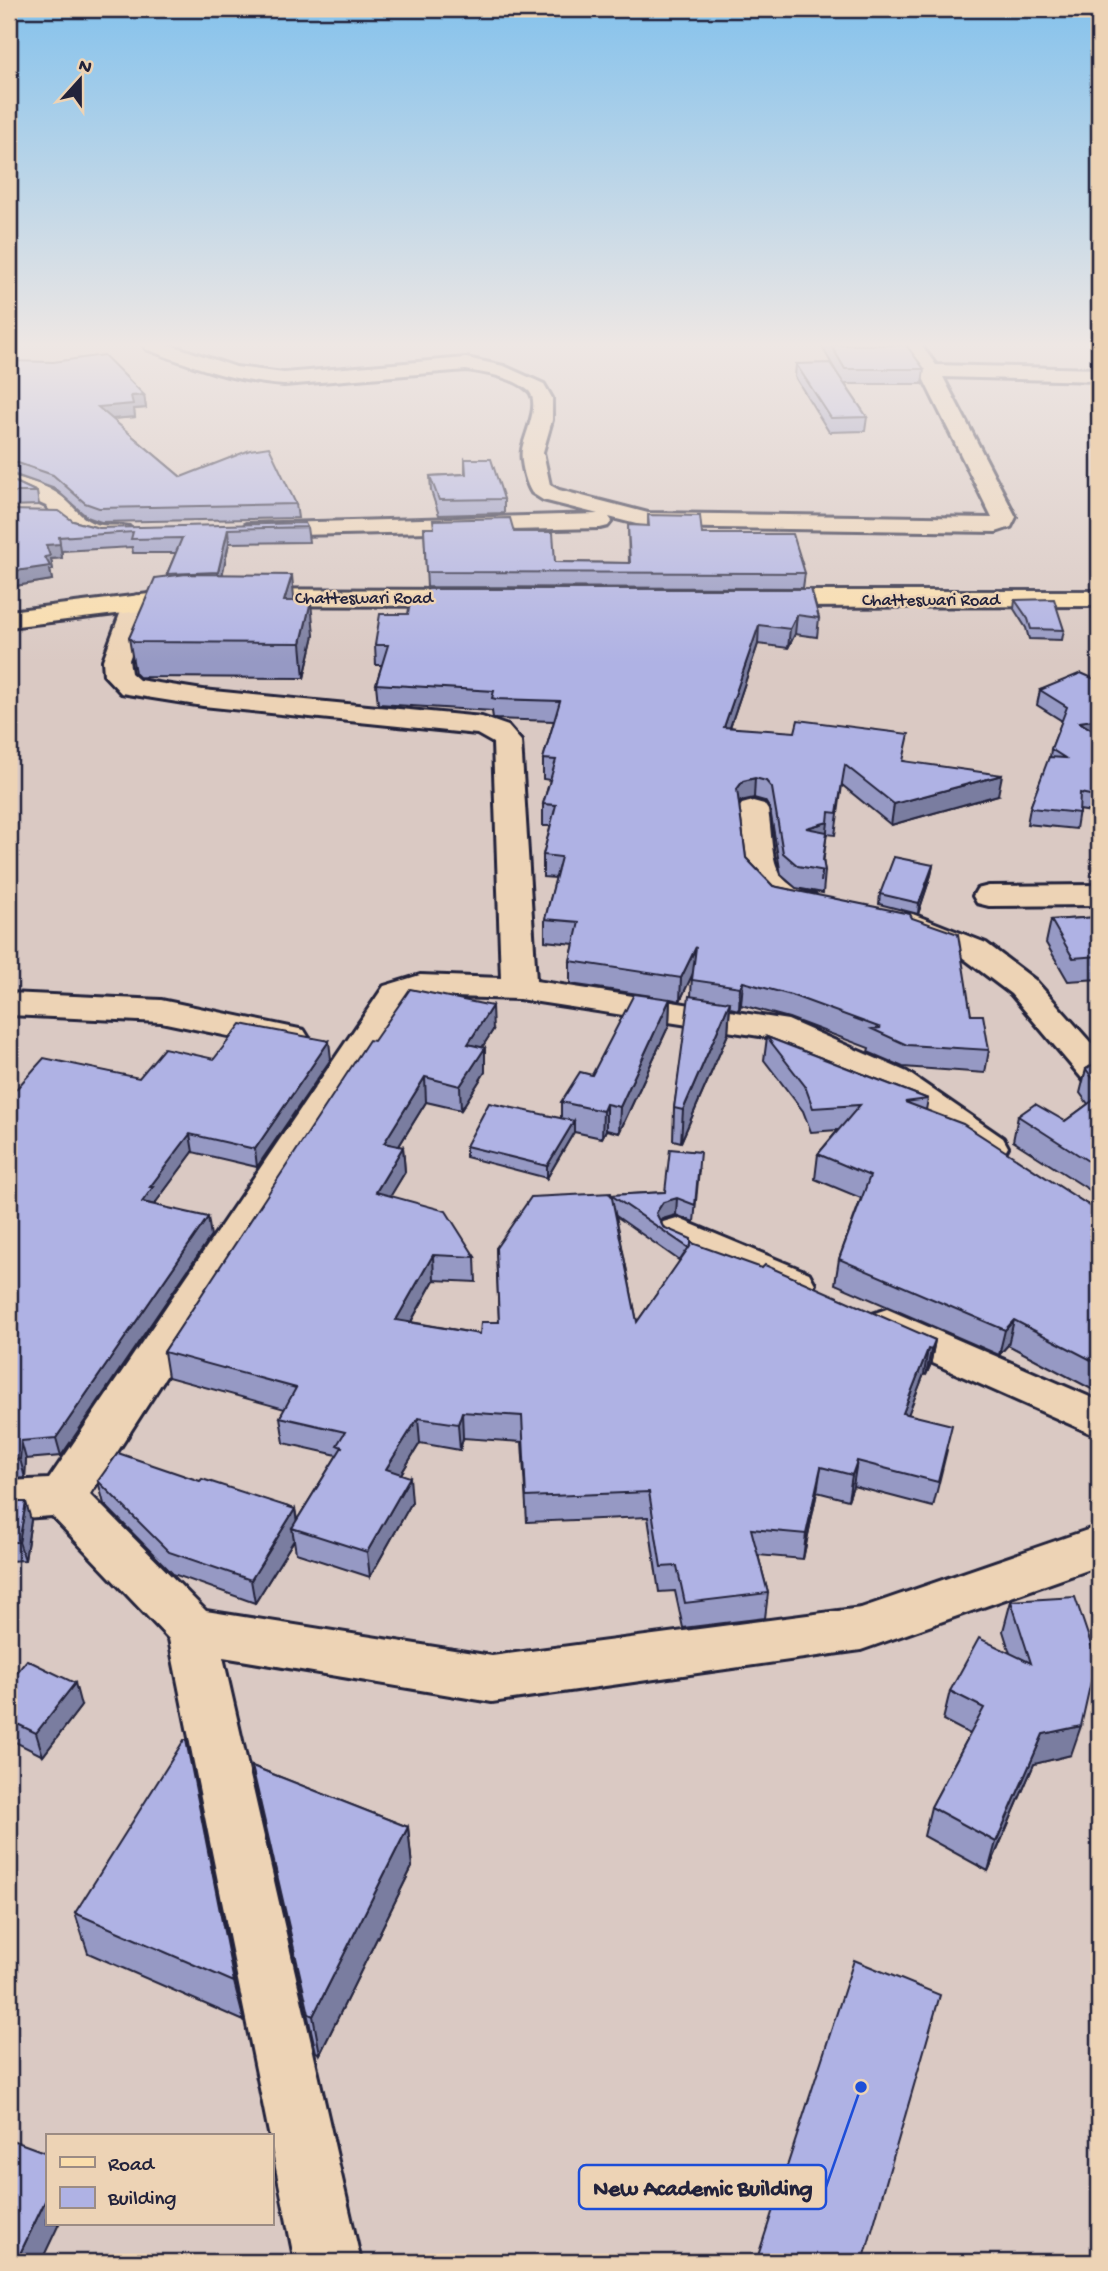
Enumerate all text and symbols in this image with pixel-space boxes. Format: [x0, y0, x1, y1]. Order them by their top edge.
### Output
north arrow [46, 46, 116, 116]
text: N [75, 54, 95, 80]
street label: Chatteswari Road [295, 589, 434, 610]
street label: Chatteswari Road [862, 591, 1001, 612]
legend [46, 2134, 273, 2226]
text: Road [108, 2154, 156, 2179]
callout: New Academic Building [579, 2165, 826, 2209]
text: New Academic Building [593, 2177, 813, 2204]
text: Building [107, 2188, 177, 2213]

